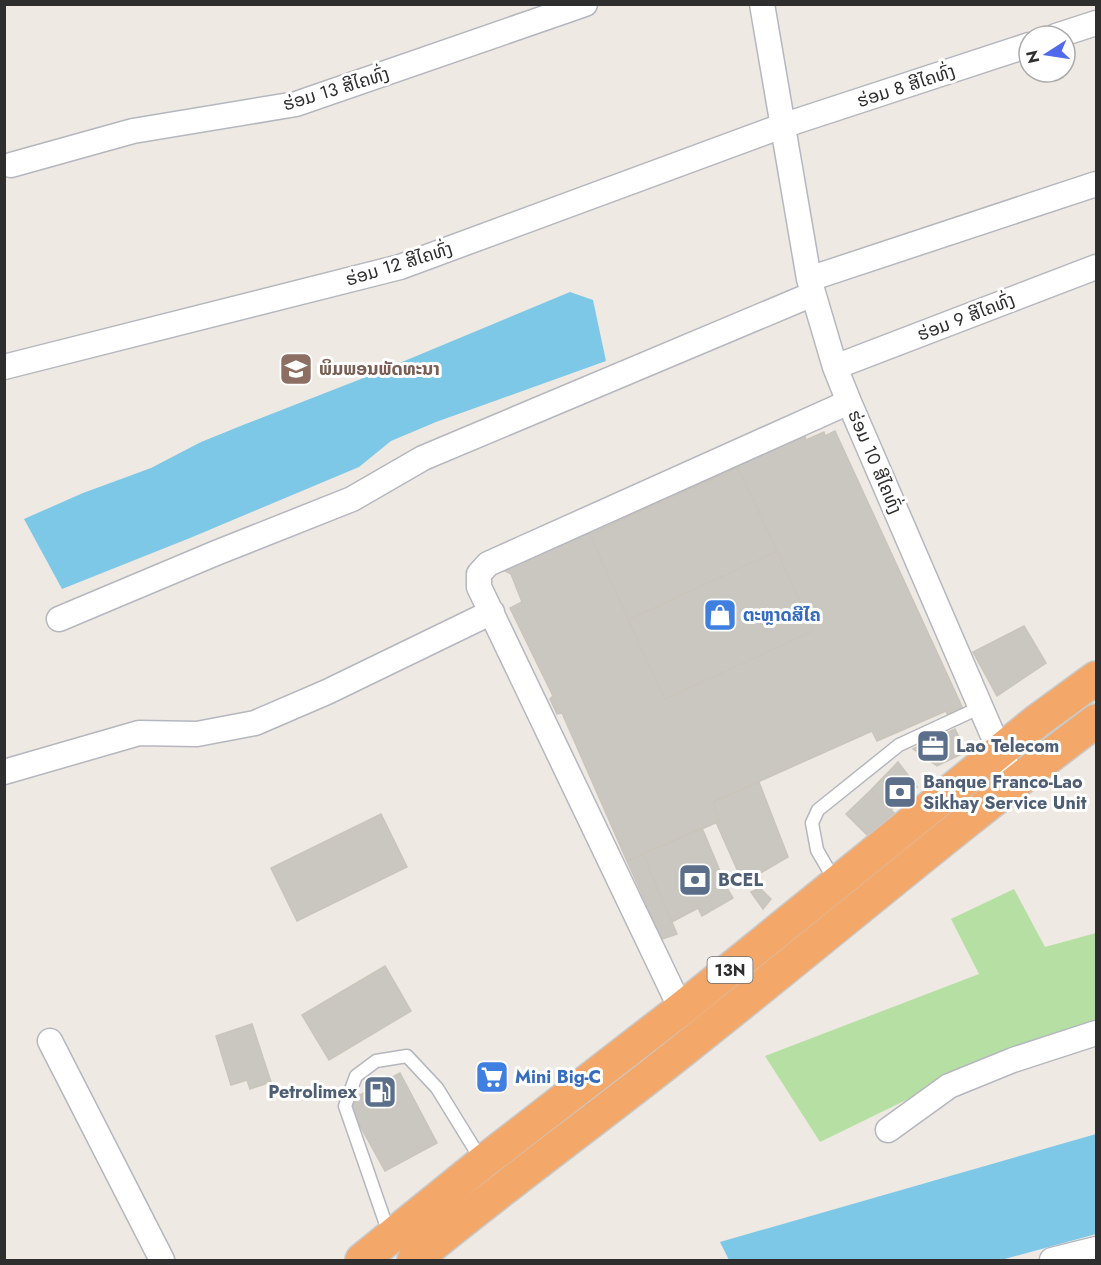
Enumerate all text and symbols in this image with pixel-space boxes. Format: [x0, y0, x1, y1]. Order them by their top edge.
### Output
north arrow [1017, 24, 1077, 84]
text: N [1020, 48, 1045, 66]
street label: ຮ່ອມ 8 ສີໄຄທົ່ງ [854, 58, 958, 114]
street label: ຮ່ອມ 13 ສີໄຄທົ່ງ [280, 60, 392, 118]
street label: ຮ່ອມ 12 ສີໄຄທົ່ງ [342, 235, 456, 293]
street label: ຮ່ອມ 9 ສີໄຄທົ່ງ [914, 286, 1018, 348]
school or university icon: ພິມພອນພັດທະນາ [278, 351, 314, 387]
place label: ພິມພອນພັດທະນາ [319, 356, 440, 382]
street label: ຮ່ອມ 10 ສີໄຄທົ່ງ [841, 406, 909, 518]
shop icon: ຕະຫຼາດສີໄຄ [702, 597, 738, 633]
place label: ຕະຫຼາດສີໄຄ [743, 602, 821, 628]
office icon: Lao Telecom [915, 728, 951, 764]
place label: Lao Telecom [956, 733, 1059, 759]
place label: Banque Franco-Lao Sikhay Service Unit [923, 769, 1087, 816]
bank icon: Banque Franco-Lao Sikhay Service Unit [882, 774, 918, 810]
bank icon: BCEL [677, 862, 713, 898]
place label: BCEL [718, 867, 763, 893]
road number: 13N [708, 957, 752, 983]
supermarket icon: Mini Big-C [474, 1059, 510, 1095]
place label: Mini Big-C [515, 1064, 601, 1090]
fuel station icon: Petrolimex [362, 1074, 398, 1110]
place label: Petrolimex [268, 1079, 357, 1105]

